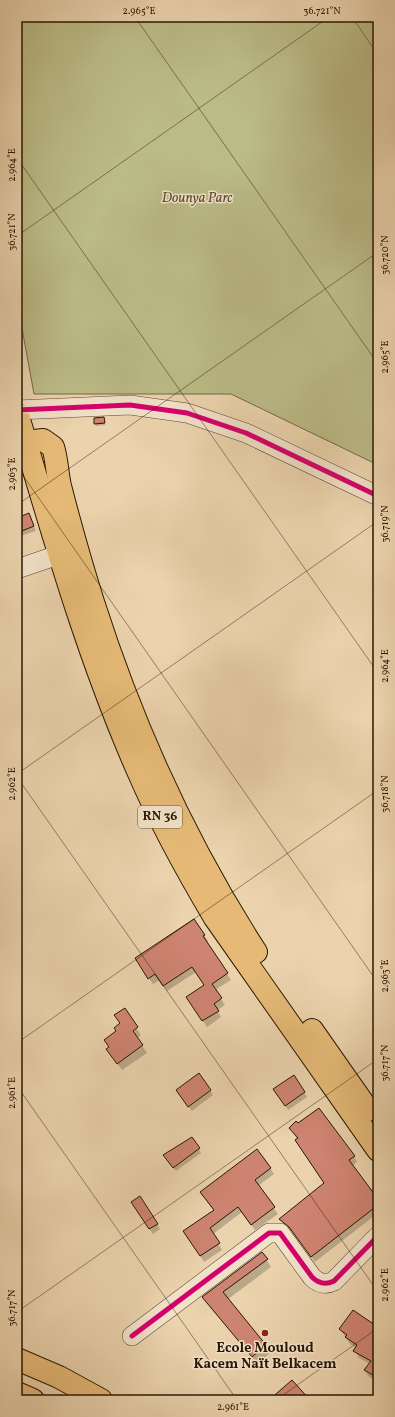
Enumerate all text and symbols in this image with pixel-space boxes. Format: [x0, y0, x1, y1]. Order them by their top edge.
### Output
text: 2.965°E [123, 4, 155, 18]
text: 36.721°N [303, 4, 341, 18]
text: 2.964°E [5, 148, 19, 182]
park label: Dounya Parc [162, 189, 232, 208]
text: 36.721°N [5, 213, 19, 251]
text: 36.720°N [378, 235, 392, 275]
text: 2.965°E [378, 341, 392, 373]
text: 2.963°E [5, 457, 19, 491]
text: 36.719°N [378, 505, 392, 543]
text: 2.964°E [378, 649, 392, 683]
text: 2.962°E [5, 767, 19, 801]
text: 36.718°N [378, 775, 392, 813]
road number: RN 36 [138, 806, 182, 828]
text: 2.963°E [378, 959, 392, 993]
text: 36.717°N [378, 1044, 392, 1082]
text: 2.961°E [5, 1077, 19, 1109]
text: 2.962°E [378, 1268, 392, 1302]
text: 36.717°N [5, 1289, 19, 1327]
marker: Ecole Mouloud Kacem Naït Belkacem [260, 1328, 270, 1338]
place label: Ecole Mouloud Kacem Naït Belkacem [193, 1339, 337, 1374]
text: 2.961°E [217, 1400, 249, 1414]

